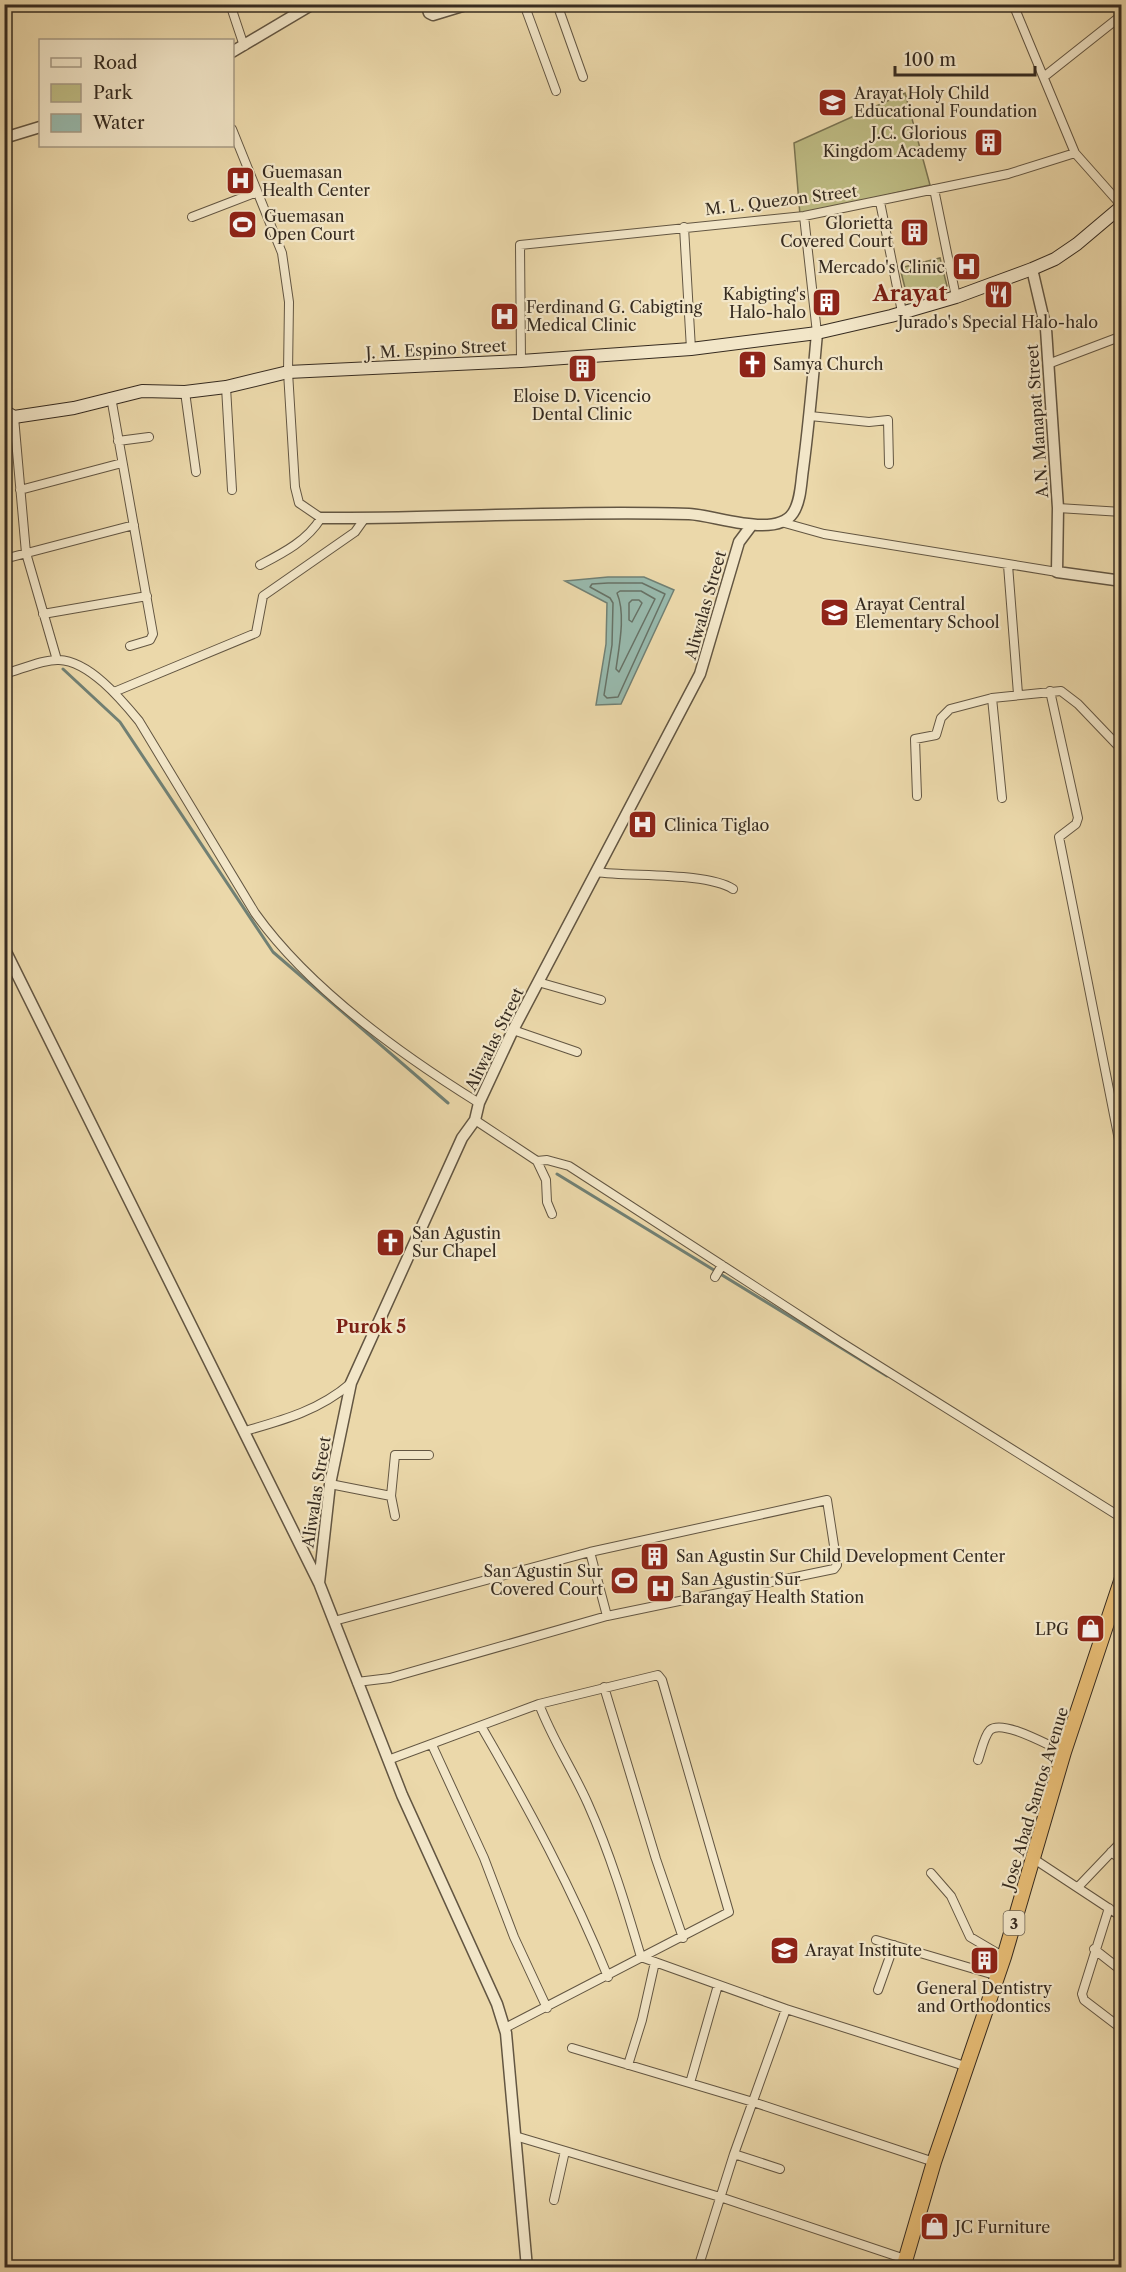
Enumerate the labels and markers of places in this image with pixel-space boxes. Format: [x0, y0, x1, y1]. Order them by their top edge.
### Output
place label: Arayat Holy Child Educational Foundation [853, 83, 1037, 121]
school or university icon: Arayat Holy Child Educational Foundation [817, 86, 849, 118]
place label: J.C. Glorious Kingdom Academy [823, 123, 968, 161]
building icon: J.C. Glorious Kingdom Academy [972, 126, 1004, 158]
place label: Guemasan Health Center [262, 162, 370, 200]
hospital icon: Guemasan Health Center [225, 165, 257, 197]
place label: Guemasan Open Court [264, 206, 355, 244]
sports icon: Guemasan Open Court [227, 209, 259, 241]
place label: Glorietta Covered Court [780, 213, 894, 251]
building icon: Glorietta Covered Court [898, 216, 930, 248]
hospital icon: Mercado's Clinic [950, 251, 982, 283]
place label: Mercado's Clinic [818, 257, 945, 277]
restaurant icon: Jurado's Special Halo-halo [982, 278, 1014, 310]
place label: Kabigting's Halo-halo [723, 284, 806, 322]
building icon: Kabigting's Halo-halo [811, 287, 843, 319]
place label: Ferdinand G. Cabigting Medical Clinic [526, 297, 703, 335]
hospital icon: Ferdinand G. Cabigting Medical Clinic [489, 300, 521, 332]
place label: Jurado's Special Halo-halo [895, 312, 1098, 332]
church icon: Samya Church [736, 348, 768, 380]
building icon: Eloise D. Vicencio Dental Clinic [566, 352, 598, 384]
place label: Samya Church [773, 354, 884, 374]
place label: Eloise D. Vicencio Dental Clinic [513, 386, 651, 424]
place label: Arayat Central Elementary School [854, 594, 1000, 632]
school or university icon: Arayat Central Elementary School [818, 597, 850, 629]
hospital icon: Clinica Tiglao [627, 809, 659, 841]
place label: Clinica Tiglao [664, 815, 770, 835]
place label: San Agustin Sur Chapel [412, 1223, 501, 1261]
church icon: San Agustin Sur Chapel [375, 1226, 407, 1258]
building icon: San Agustin Sur Child Development Center [639, 1540, 671, 1572]
place label: San Agustin Sur Child Development Center [676, 1546, 1005, 1566]
place label: San Agustin Sur Covered Court [483, 1561, 603, 1599]
sports icon: San Agustin Sur Covered Court [608, 1564, 640, 1596]
place label: San Agustin Sur Barangay Health Station [681, 1569, 864, 1607]
hospital icon: San Agustin Sur Barangay Health Station [644, 1572, 676, 1604]
shop icon: LPG [1074, 1613, 1106, 1645]
place label: LPG [1035, 1619, 1069, 1639]
school or university icon: Arayat Institute [768, 1934, 800, 1966]
place label: Arayat Institute [804, 1940, 922, 1960]
building icon: General Dentistry and Orthodontics [968, 1944, 1000, 1976]
place label: General Dentistry and Orthodontics [916, 1978, 1053, 2016]
shop icon: JC Furniture [918, 2211, 950, 2243]
place label: JC Furniture [952, 2217, 1050, 2237]

